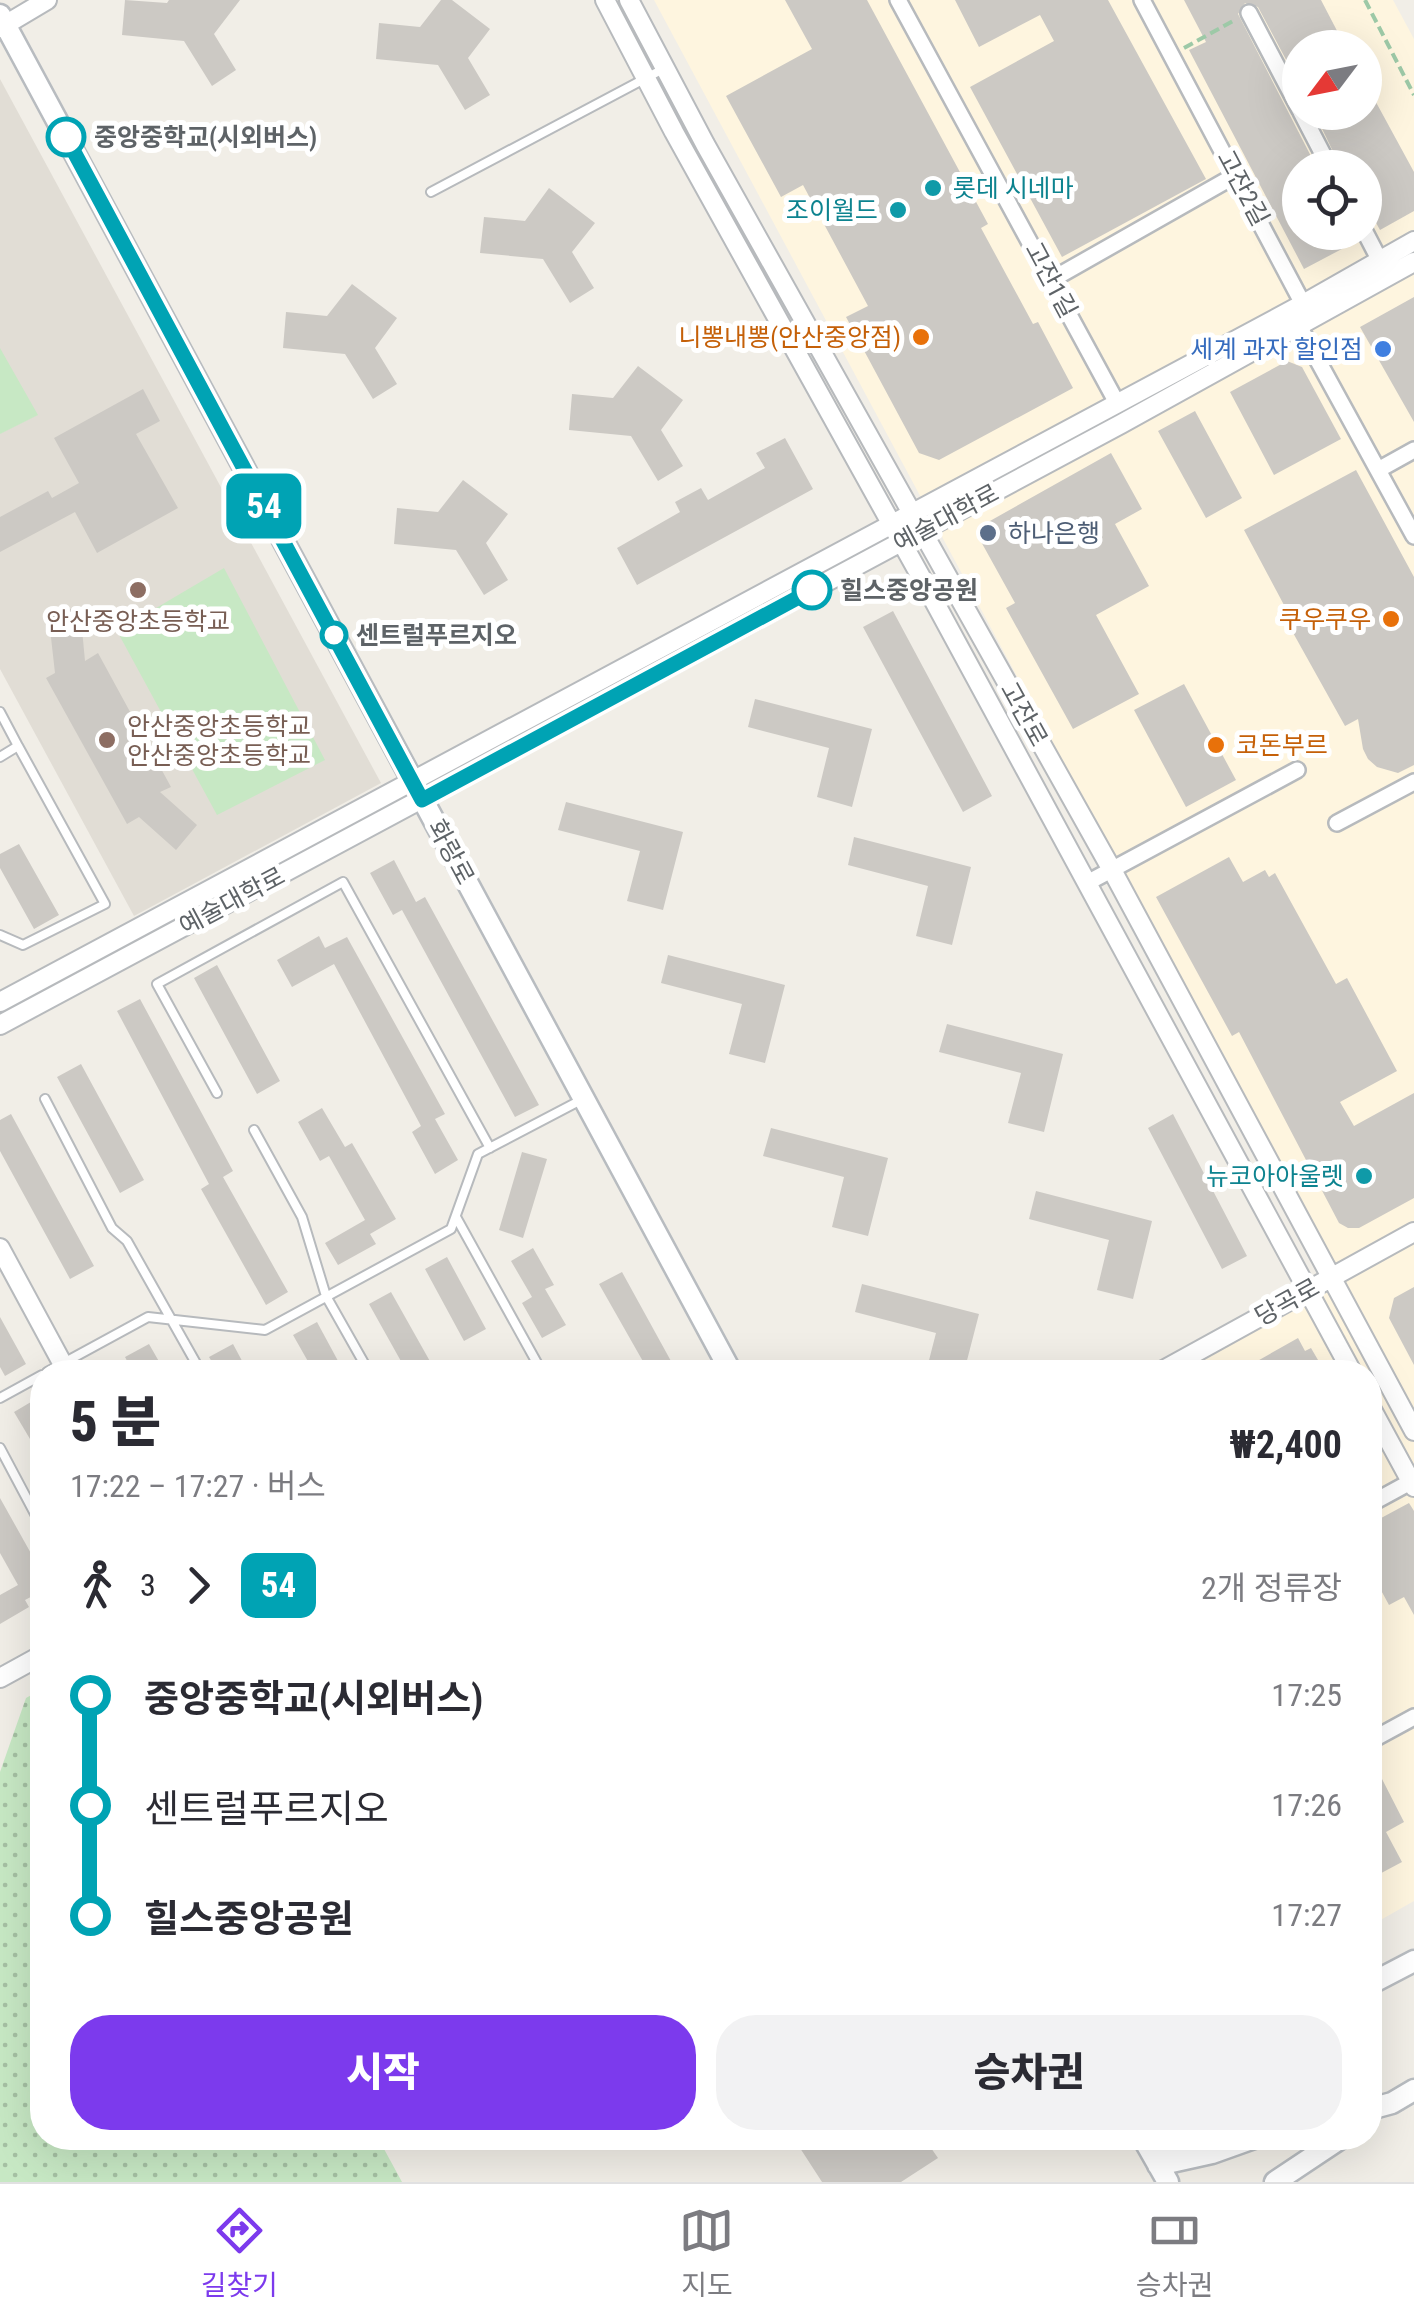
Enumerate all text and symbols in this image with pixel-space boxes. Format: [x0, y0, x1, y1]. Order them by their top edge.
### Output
north arrow [1282, 30, 1382, 130]
map controls [1282, 30, 1382, 250]
marker: 중앙중학교(시외버스) [47, 118, 85, 156]
place label: 중앙중학교(시외버스) [94, 123, 317, 152]
street label: 고잔2길 [1211, 145, 1275, 231]
button: locate [1282, 150, 1382, 250]
place label: 롯데 시네마 [953, 174, 1074, 203]
marker: 롯데 시네마 [922, 177, 944, 199]
place label: 조이월드 [786, 196, 878, 225]
marker: 조이월드 [887, 199, 909, 221]
street label: 고잔1길 [1019, 237, 1083, 323]
place label: 니뽕내뽕(안산중앙점) [678, 323, 901, 352]
marker: 니뽕내뽕(안산중앙점) [910, 326, 932, 348]
place label: 세계 과자 할인점 [1191, 335, 1363, 364]
marker: 세계 과자 할인점 [1372, 338, 1394, 360]
line badge: 54 [219, 474, 309, 538]
street label: 예술대학로 [888, 478, 1004, 558]
text: 54 [246, 486, 282, 527]
place label: 하나은행 [1008, 519, 1100, 548]
marker: 하나은행 [977, 522, 999, 544]
marker: 힐스중앙공원 [793, 571, 831, 609]
place label: 힐스중앙공원 [840, 576, 978, 605]
marker: 안산중앙초등학교 [127, 579, 149, 601]
place label: 쿠우쿠우 [1279, 605, 1371, 634]
place label: 안산중앙초등학교 [46, 607, 230, 636]
marker: 쿠우쿠우 [1380, 608, 1402, 630]
place label: 센트럴푸르지오 [356, 621, 517, 650]
marker: 센트럴푸르지오 [321, 622, 347, 648]
street label: 고잔로 [995, 677, 1053, 751]
place label: 안산중앙초등학교 안산중앙초등학교 [127, 712, 311, 770]
marker: 안산중앙초등학교 안산중앙초등학교 [96, 729, 118, 751]
place label: 코돈부르 [1236, 731, 1328, 760]
marker: 코돈부르 [1205, 734, 1227, 756]
street label: 화랑로 [422, 815, 480, 889]
street label: 예술대학로 [174, 861, 290, 941]
place label: 뉴코아아울렛 [1206, 1162, 1344, 1191]
marker: 뉴코아아울렛 [1353, 1165, 1375, 1187]
street label: 당곡로 [1250, 1273, 1324, 1331]
text: 5 분 [70, 1390, 161, 1454]
text: ₩2,400 [1229, 1423, 1342, 1467]
text: 17:22 – 17:27 · 버스 [70, 1467, 326, 1505]
icon: walk [70, 1558, 125, 1613]
icon: forward [171, 1558, 226, 1613]
text: 54 [261, 1565, 296, 1606]
text: 3 [140, 1566, 156, 1604]
text: 2개 정류장 [1201, 1569, 1342, 1607]
text: 17:25 [1271, 1676, 1342, 1714]
text: 중앙중학교(시외버스) [144, 1677, 483, 1721]
text: 17:26 [1271, 1786, 1342, 1824]
text: 센트럴푸르지오 [144, 1787, 389, 1831]
text: 17:27 [1271, 1896, 1342, 1934]
text: 힐스중앙공원 [144, 1897, 354, 1941]
button: 시작 [70, 2015, 696, 2130]
button: 승차권 [716, 2015, 1342, 2130]
tab: 길찾기 [201, 2203, 278, 2303]
tab: 지도 [679, 2203, 734, 2303]
tab: 승차권 [1136, 2203, 1213, 2303]

